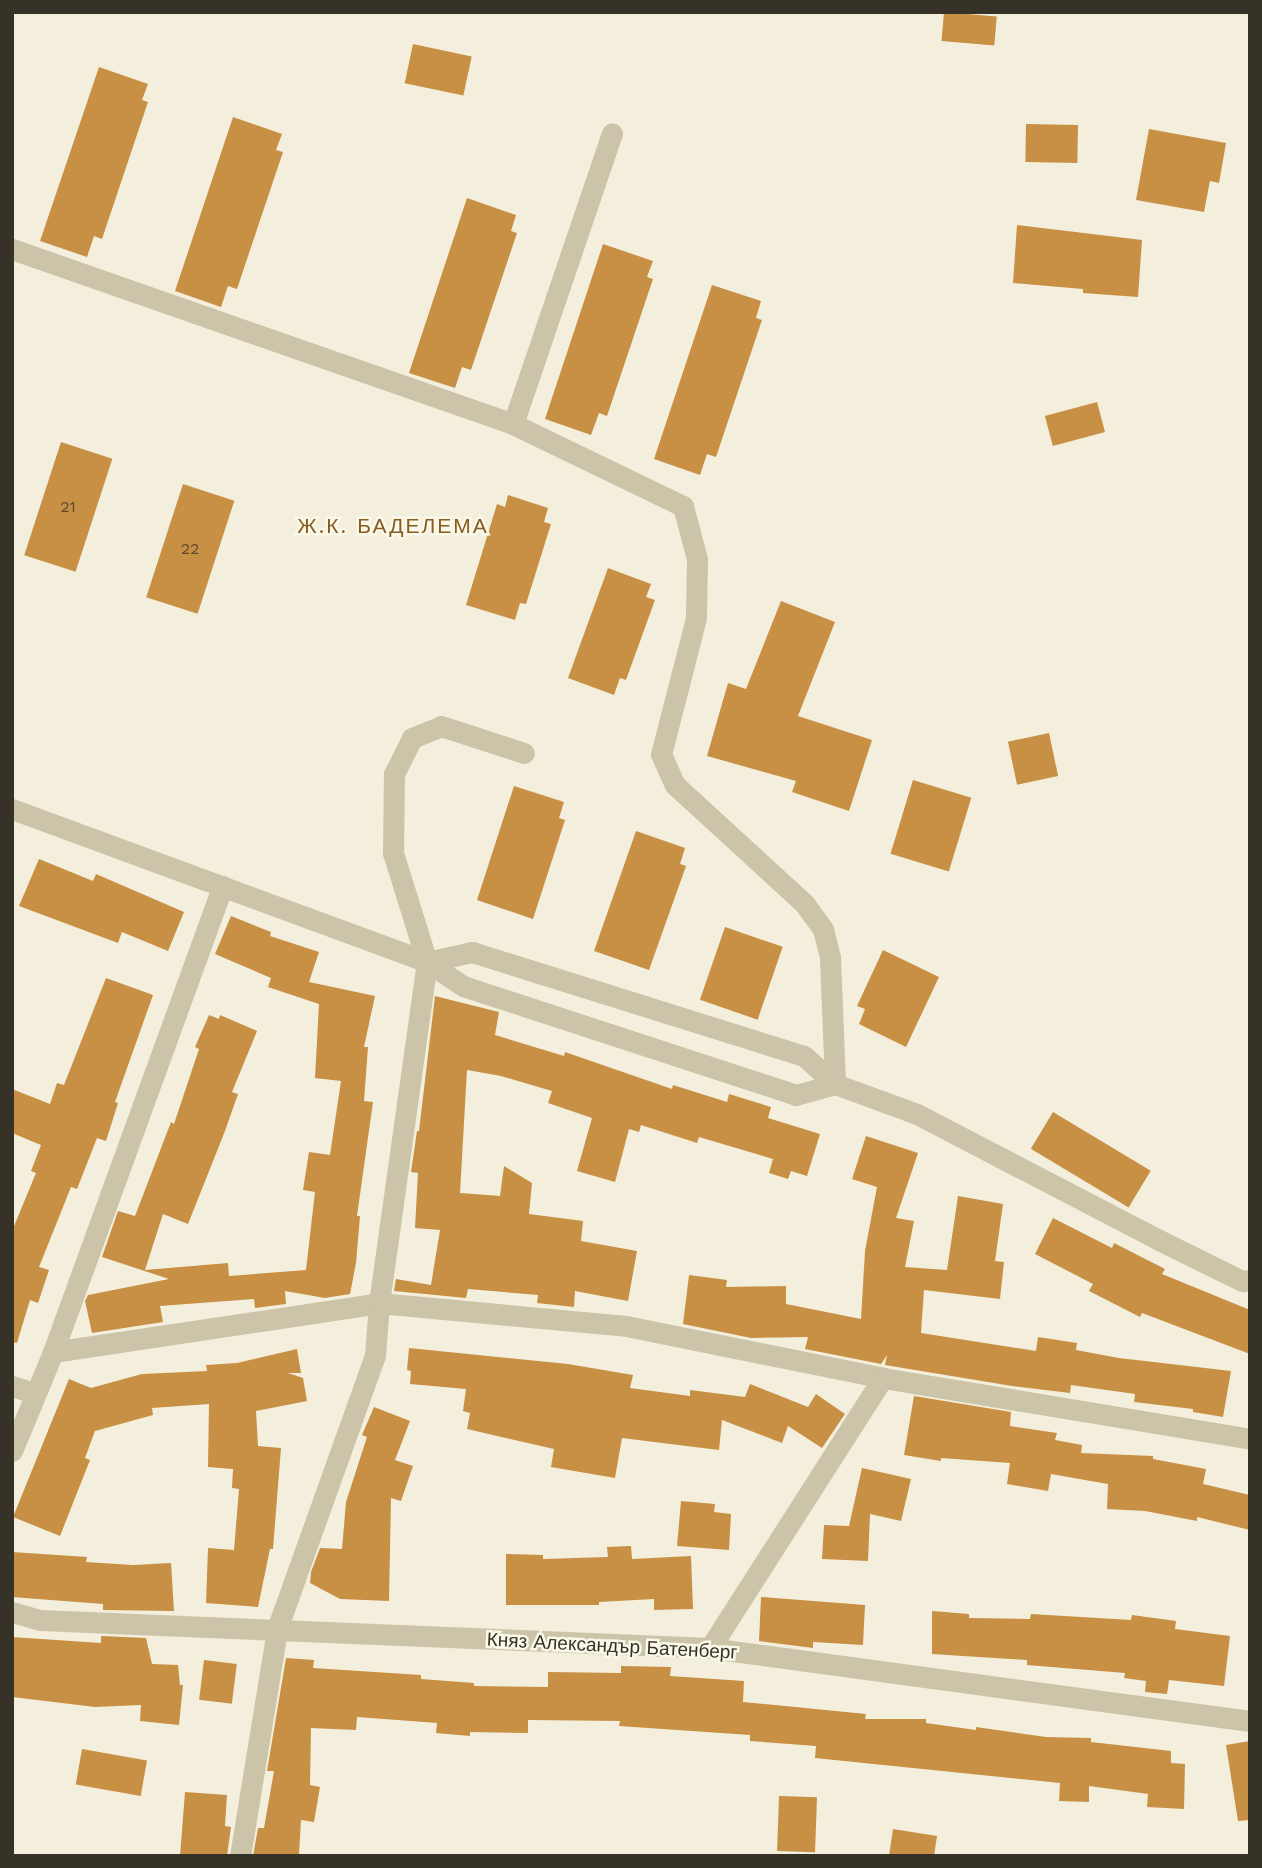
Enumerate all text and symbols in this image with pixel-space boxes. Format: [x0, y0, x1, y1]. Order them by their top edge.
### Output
house number: 21 [60, 497, 76, 517]
district label: Ж.К. БАДЕЛЕМА [299, 513, 487, 539]
house number: 22 [181, 539, 199, 559]
street label: Княз Александър Батенберг [486, 1628, 738, 1664]

